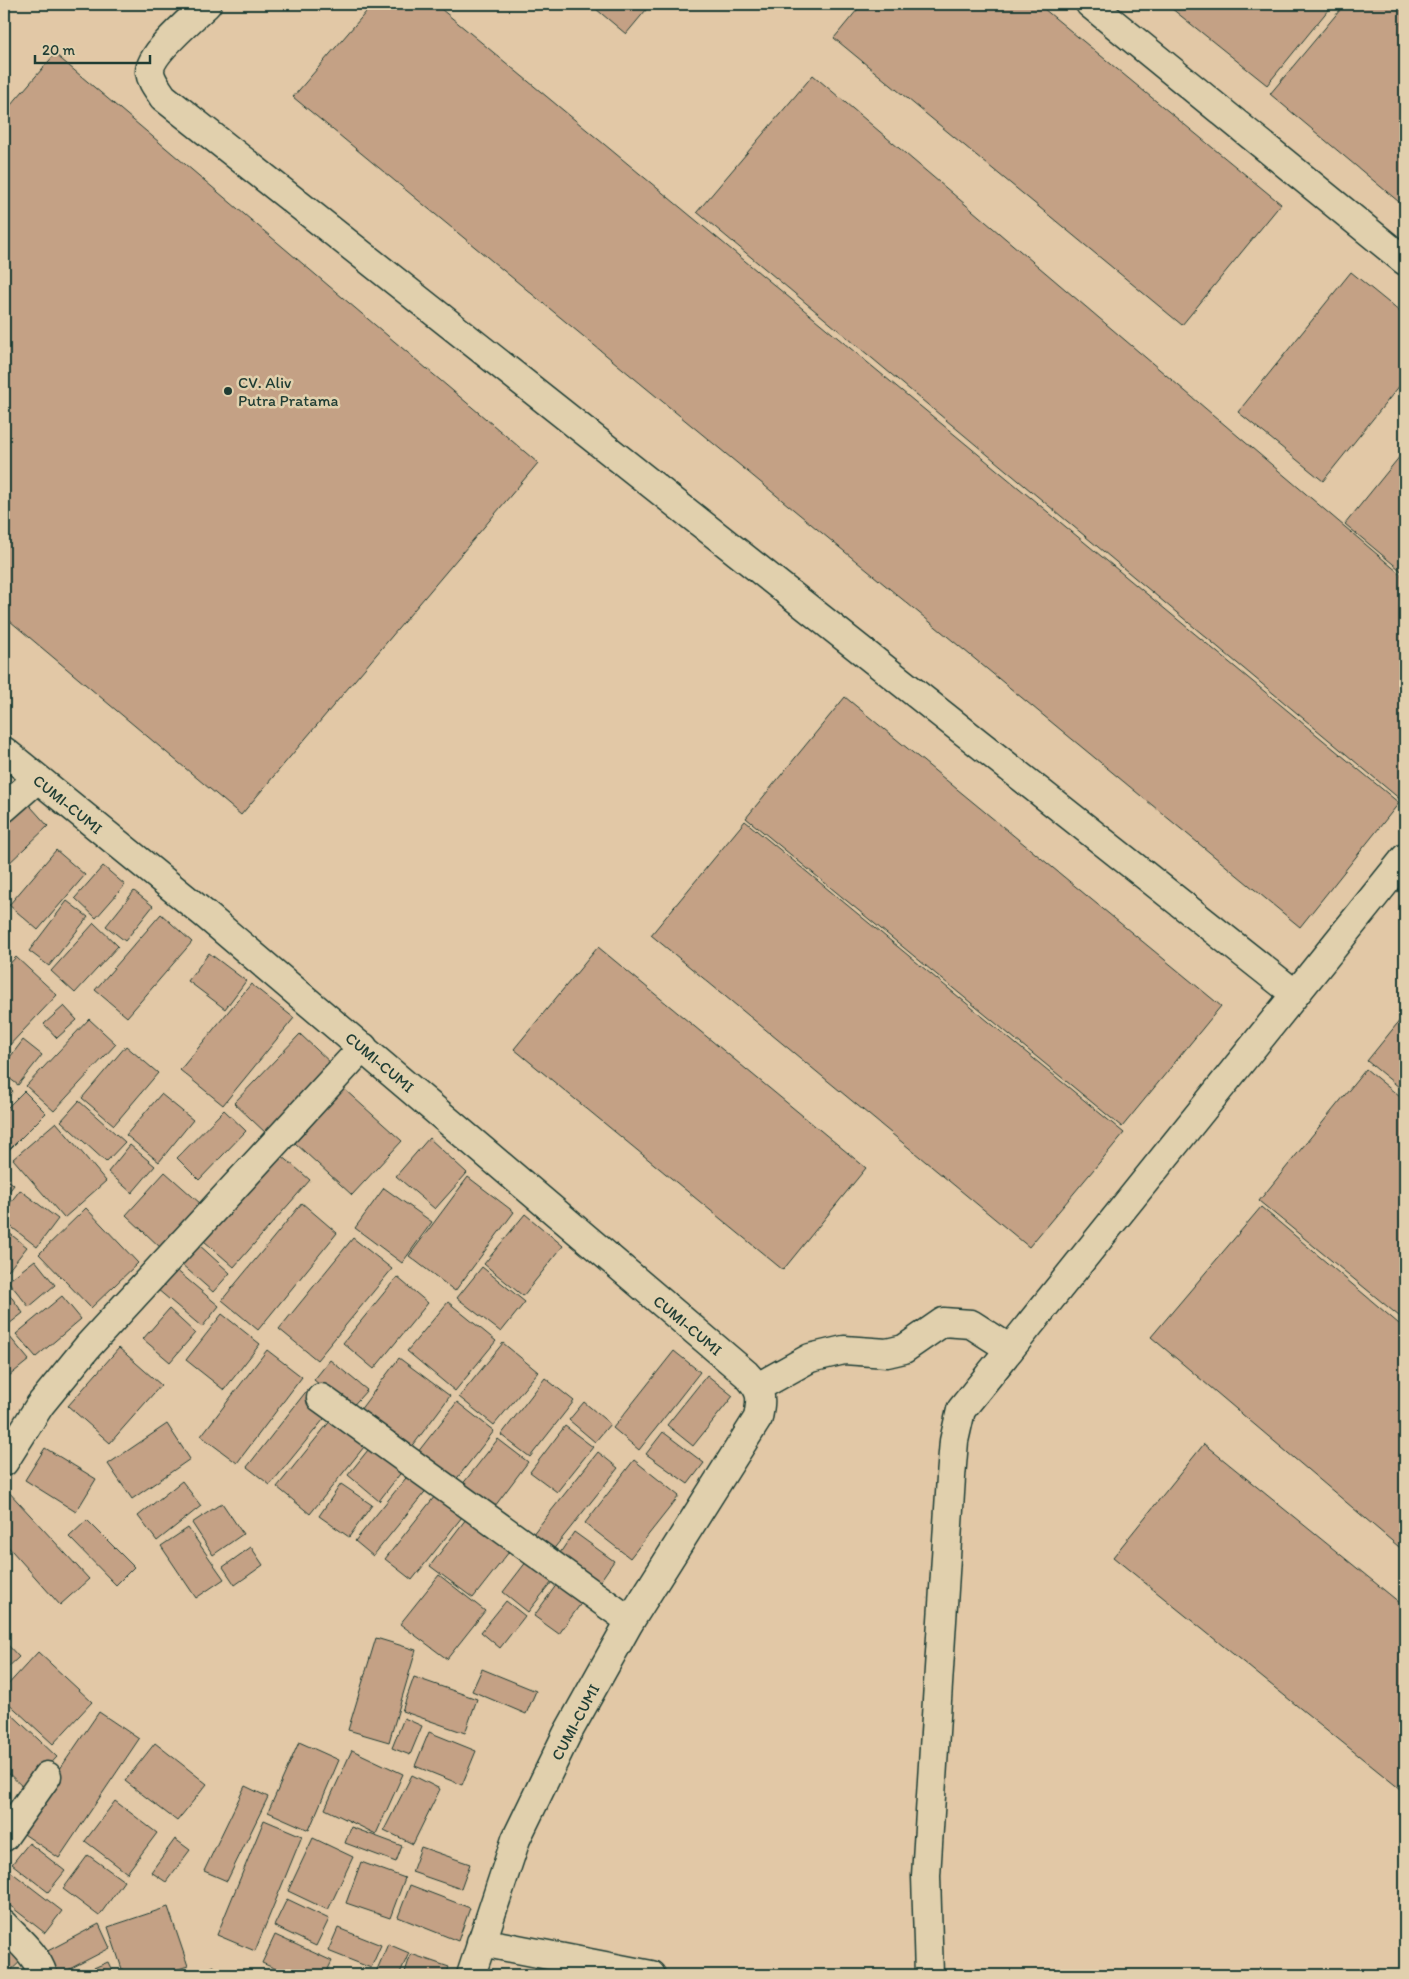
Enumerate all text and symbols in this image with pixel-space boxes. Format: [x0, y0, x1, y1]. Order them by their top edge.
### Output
scale bar [35, 32, 150, 64]
text: 20 m [42, 41, 76, 59]
place label: CV. Aliv Putra Pratama [238, 373, 339, 410]
marker: CV. Aliv Putra Pratama [222, 385, 234, 397]
street label: CUMI-CUMI [29, 771, 106, 838]
street label: CUMI-CUMI [341, 1028, 418, 1097]
street label: CUMI-CUMI [649, 1291, 726, 1360]
street label: CUMI-CUMI [547, 1681, 604, 1764]

